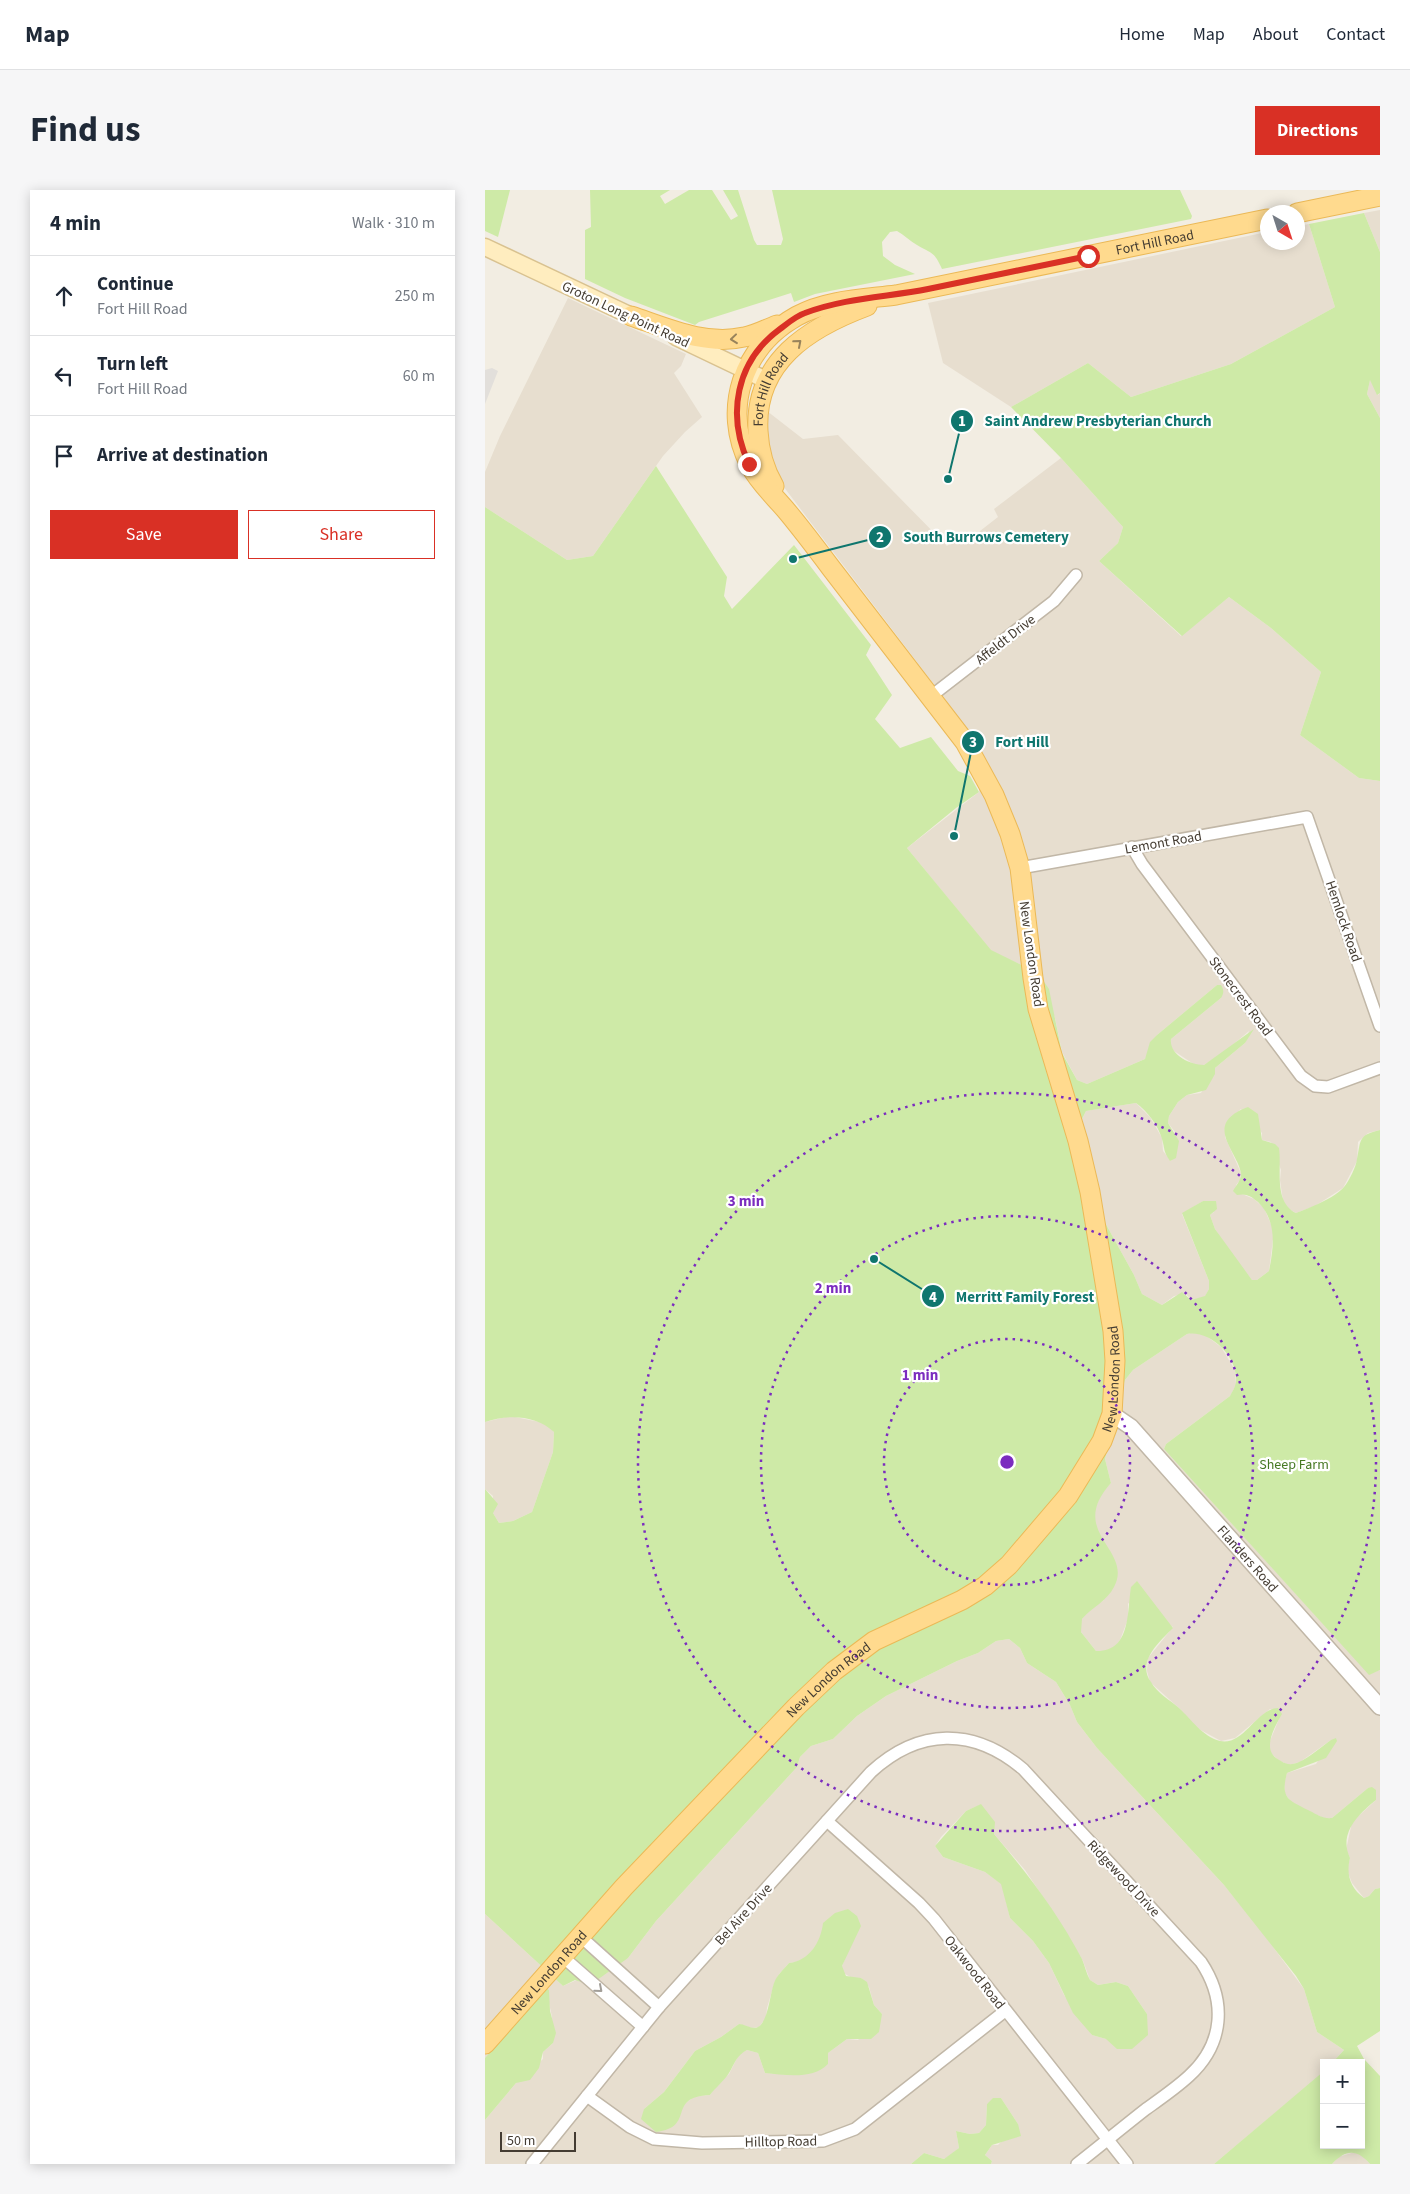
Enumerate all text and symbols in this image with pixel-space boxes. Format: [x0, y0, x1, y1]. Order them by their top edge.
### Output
text: Map [25, 17, 70, 52]
text: Home [1119, 22, 1165, 47]
text: Map [1193, 22, 1225, 47]
text: About [1253, 22, 1298, 47]
text: Contact [1326, 22, 1385, 47]
text: Find us [30, 105, 140, 155]
button: Directions [1255, 106, 1380, 155]
north arrow [1260, 205, 1305, 250]
text: 4 min [50, 208, 101, 238]
text: Walk · 310 m [352, 212, 435, 234]
street label: Fort Hill Road [1114, 225, 1196, 261]
route start [1077, 245, 1100, 268]
text: Continue [97, 271, 174, 298]
street label: Groton Long Point Road [558, 276, 693, 353]
icon: ahead [50, 282, 78, 310]
text: 250 m [395, 285, 435, 307]
text: Fort Hill Road [97, 298, 188, 320]
one-way arrow [730, 333, 738, 344]
one-way arrow [793, 340, 802, 349]
street label: Fort Hill Road [749, 348, 794, 426]
text: Turn left [97, 351, 168, 378]
icon: left [50, 362, 78, 390]
text: 60 m [403, 365, 435, 387]
text: Fort Hill Road [97, 378, 188, 400]
callout: Saint Andrew Presbyterian Church [949, 406, 1222, 436]
text: 1 [958, 411, 966, 432]
text: Saint Andrew Presbyterian Church [984, 411, 1212, 432]
icon: arrive [50, 442, 78, 470]
text: Arrive at destination [97, 442, 268, 469]
route end [738, 453, 761, 476]
button: Save [50, 510, 238, 559]
button: Share [248, 510, 435, 559]
callout: South Burrows Cemetery [868, 522, 1078, 552]
text: 2 [876, 527, 884, 548]
text: South Burrows Cemetery [903, 527, 1069, 548]
street label: Affeldt Drive [971, 610, 1040, 670]
callout: Fort Hill [960, 727, 1059, 757]
text: 3 [969, 732, 977, 753]
text: Fort Hill [995, 732, 1049, 753]
street label: Lemont Road [1123, 826, 1203, 860]
street label: Hemlock Road [1320, 878, 1366, 965]
street label: New London Road [1014, 900, 1048, 1008]
street label: Stonecrest Road [1204, 953, 1277, 1041]
text: 3 min [728, 1191, 764, 1212]
text: 2 min [815, 1278, 851, 1299]
callout: Merritt Family Forest [921, 1281, 1104, 1311]
text: 4 [929, 1287, 937, 1308]
text: Merritt Family Forest [956, 1287, 1094, 1308]
street label: New London Road [1097, 1324, 1126, 1435]
text: 1 min [902, 1365, 938, 1386]
centre of rings [998, 1453, 1016, 1471]
park label: Sheep Farm [1259, 1455, 1329, 1475]
street label: Flanders Road [1212, 1521, 1282, 1597]
street label: New London Road [782, 1638, 875, 1723]
street label: Ridgewood Drive [1082, 1836, 1164, 1922]
street label: Bel Aire Drive [710, 1879, 777, 1950]
street label: New London Road [506, 1926, 592, 2019]
street label: Oakwood Road [939, 1931, 1010, 2014]
one-way arrow [594, 1983, 603, 1992]
map controls [1320, 2059, 1365, 2149]
button: + [1320, 2059, 1365, 2104]
button: − [1320, 2104, 1365, 2149]
scale bar [500, 2129, 576, 2152]
text: 50 m [507, 2131, 535, 2151]
street label: Hilltop Road [745, 2131, 817, 2153]

